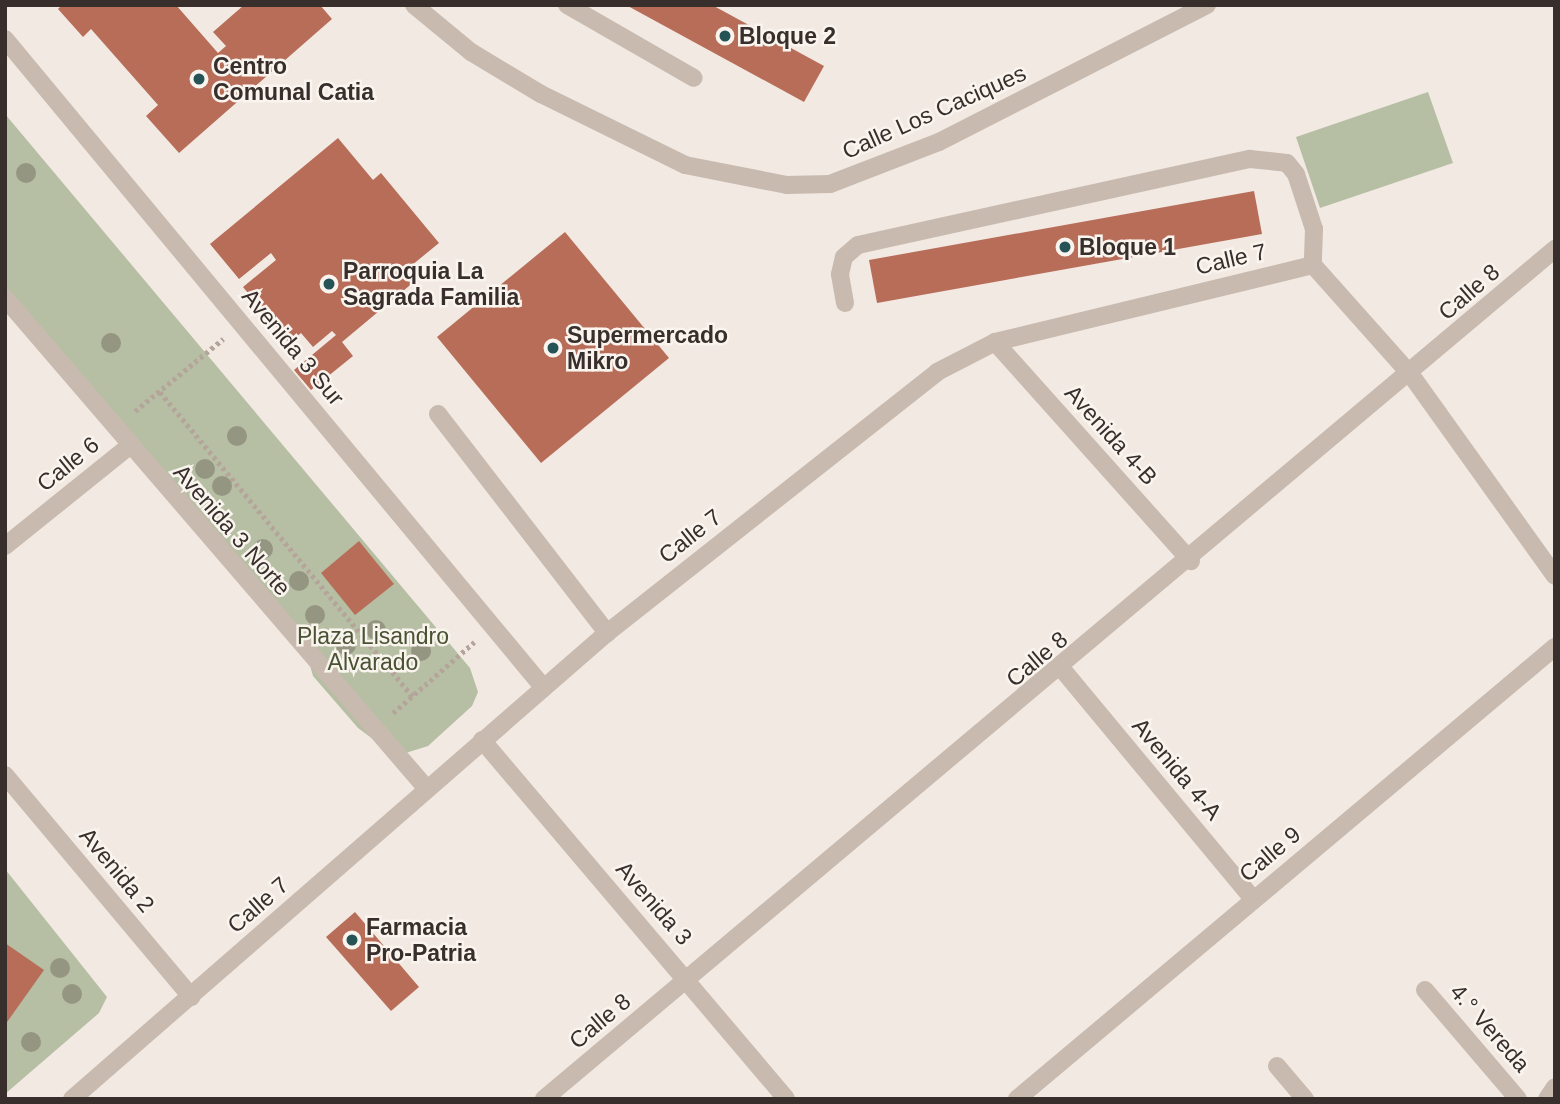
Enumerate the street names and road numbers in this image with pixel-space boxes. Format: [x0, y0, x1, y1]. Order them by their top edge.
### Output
street label: Calle Los Caciques [838, 59, 1030, 165]
street label: Calle 7 [1193, 238, 1269, 280]
street label: Calle 8 [1433, 258, 1505, 326]
street label: Avenida 3 Sur [236, 283, 350, 411]
street label: Avenida 4-B [1059, 379, 1163, 491]
street label: Calle 6 [31, 431, 105, 497]
street label: Avenida 3 Norte [168, 459, 296, 601]
street label: Calle 7 [653, 503, 727, 569]
street label: Calle 8 [1001, 625, 1073, 693]
street label: Avenida 4-A [1126, 712, 1228, 826]
street label: Calle 9 [1234, 820, 1306, 888]
street label: Avenida 2 [74, 822, 160, 918]
street label: Avenida 3 [610, 856, 698, 950]
street label: Calle 7 [222, 871, 294, 939]
street label: 4.° Vereda [1444, 978, 1536, 1078]
street label: Calle 8 [564, 987, 636, 1055]

